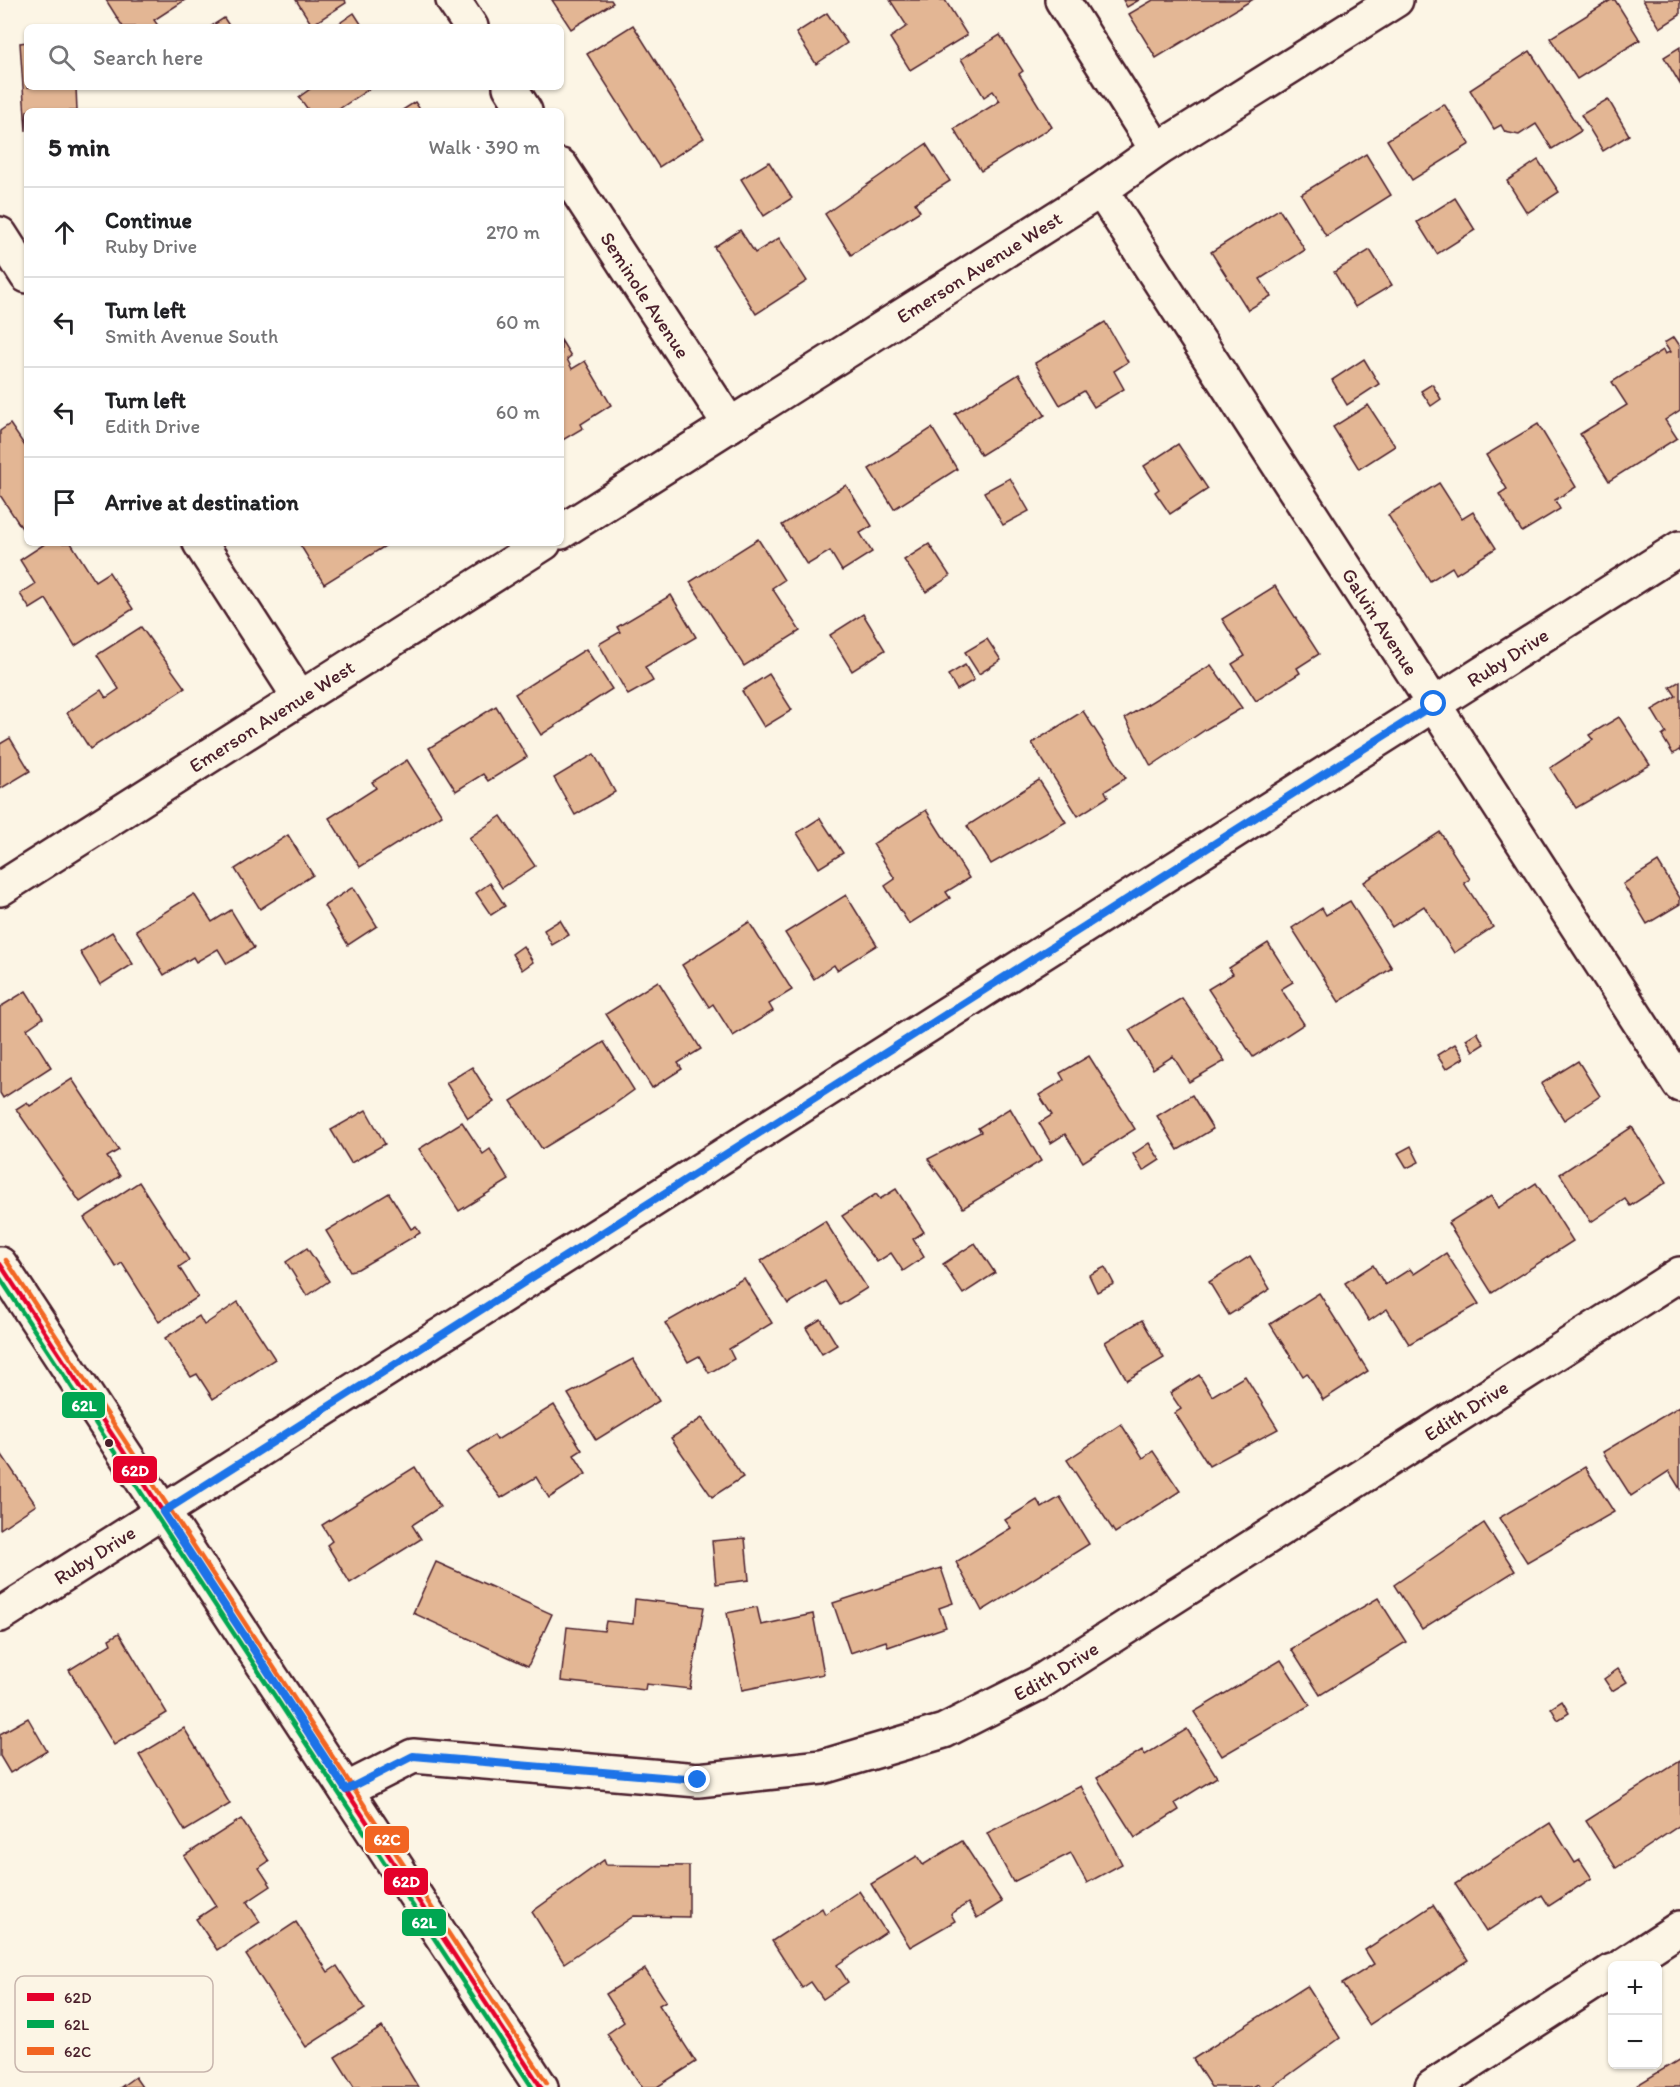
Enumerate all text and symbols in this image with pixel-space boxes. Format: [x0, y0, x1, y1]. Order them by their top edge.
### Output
search box [24, 24, 564, 90]
icon: search [45, 41, 78, 74]
text: Search here [93, 44, 203, 71]
text: 5 min [48, 131, 110, 163]
text: Walk · 390 m [429, 135, 540, 159]
street label: Emerson Avenue West [892, 206, 1067, 328]
text: Continue [105, 207, 192, 234]
icon: ahead [48, 216, 81, 249]
text: 270 m [486, 220, 540, 244]
street label: Seminole Avenue [595, 227, 695, 363]
text: Ruby Drive [105, 234, 197, 258]
text: Turn left [105, 297, 186, 324]
icon: left [48, 306, 81, 339]
text: 60 m [496, 310, 540, 334]
text: Smith Avenue South [105, 324, 278, 348]
text: Turn left [105, 387, 186, 414]
icon: left [48, 396, 81, 429]
text: 60 m [496, 400, 540, 424]
text: Edith Drive [105, 414, 200, 438]
icon: arrive [48, 486, 81, 519]
text: Arrive at destination [105, 489, 299, 516]
street label: Galvin Avenue [1337, 563, 1424, 680]
street label: Ruby Drive [1462, 623, 1553, 692]
street label: Emerson Avenue West [185, 654, 359, 778]
route start [1420, 690, 1446, 716]
street label: Edith Drive [1419, 1375, 1513, 1446]
line badge: 62L [61, 1391, 106, 1419]
text: 62L [72, 1396, 97, 1415]
unlabelled marker [103, 1437, 115, 1449]
line badge: 62D [112, 1455, 158, 1484]
text: 62D [121, 1461, 149, 1480]
street label: Ruby Drive [49, 1520, 140, 1590]
street label: Edith Drive [1009, 1636, 1103, 1706]
route end [684, 1766, 710, 1792]
line badge: 62C [364, 1825, 410, 1854]
text: 62C [373, 1830, 401, 1849]
line badge: 62D [383, 1867, 429, 1896]
text: 62D [392, 1872, 420, 1891]
line badge: 62L [401, 1908, 447, 1937]
text: 62L [412, 1913, 437, 1932]
map controls [1608, 1961, 1662, 2069]
button: + [1608, 1961, 1662, 2015]
legend [15, 1976, 213, 2072]
text: 62D [64, 1988, 92, 2007]
text: 62L [64, 2015, 89, 2034]
button: − [1608, 2015, 1662, 2069]
text: 62C [64, 2042, 91, 2061]

